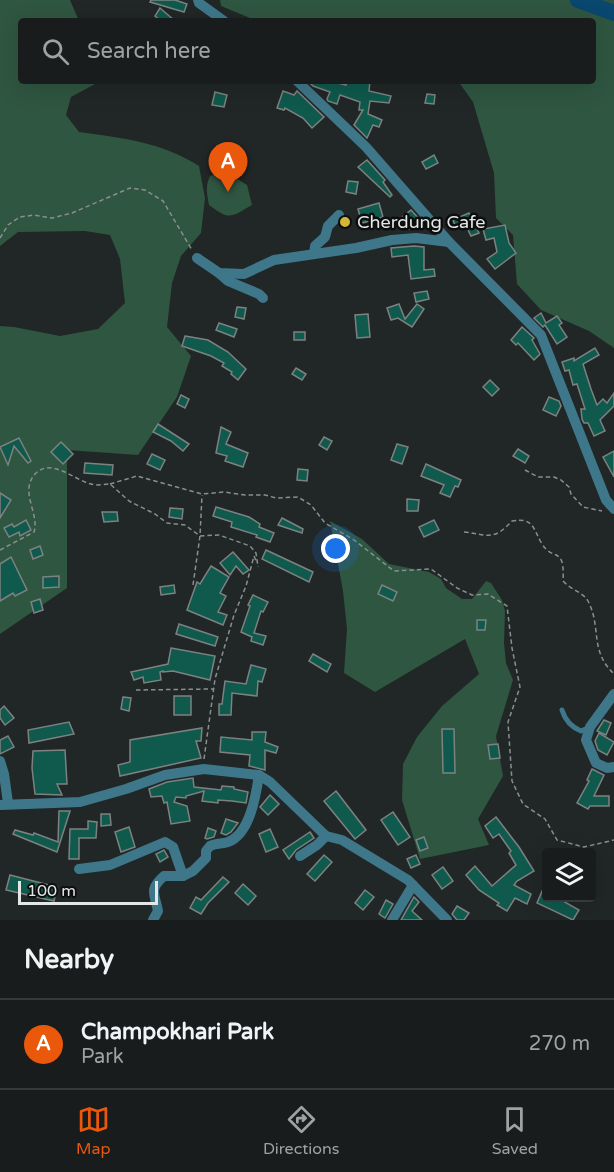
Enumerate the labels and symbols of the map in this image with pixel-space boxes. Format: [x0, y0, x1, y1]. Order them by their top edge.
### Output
pin: A [208, 142, 248, 192]
place label: Cherdung Cafe [357, 211, 486, 233]
marker: Cherdung Cafe [338, 215, 352, 229]
your location [321, 534, 350, 563]
scale bar [18, 878, 158, 906]

